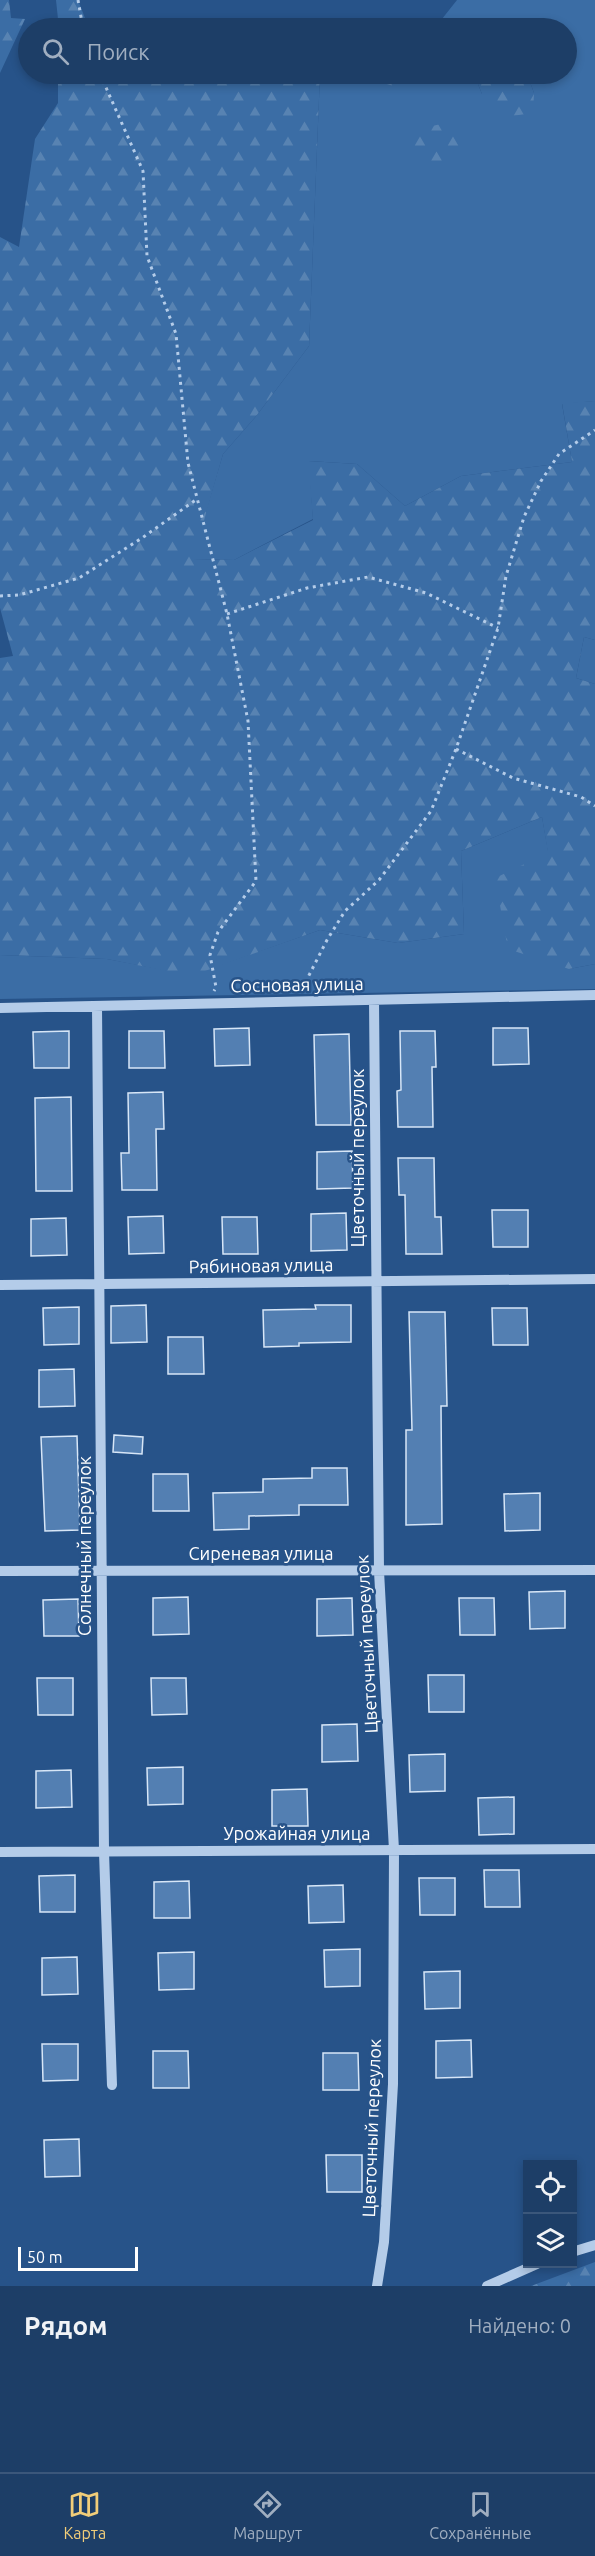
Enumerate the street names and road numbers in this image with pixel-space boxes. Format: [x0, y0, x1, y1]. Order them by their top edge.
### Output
street label: Сосновая улица [230, 973, 364, 995]
street label: Цветочный переулок [347, 1069, 367, 1247]
street label: Рябиновая улица [188, 1254, 334, 1276]
street label: Солнечный переулок [74, 1456, 94, 1636]
street label: Сиреневая улица [189, 1543, 333, 1563]
street label: Цветочный переулок [351, 1554, 381, 1734]
street label: Урожайная улица [224, 1823, 370, 1843]
street label: Цветочный переулок [358, 2038, 384, 2218]

